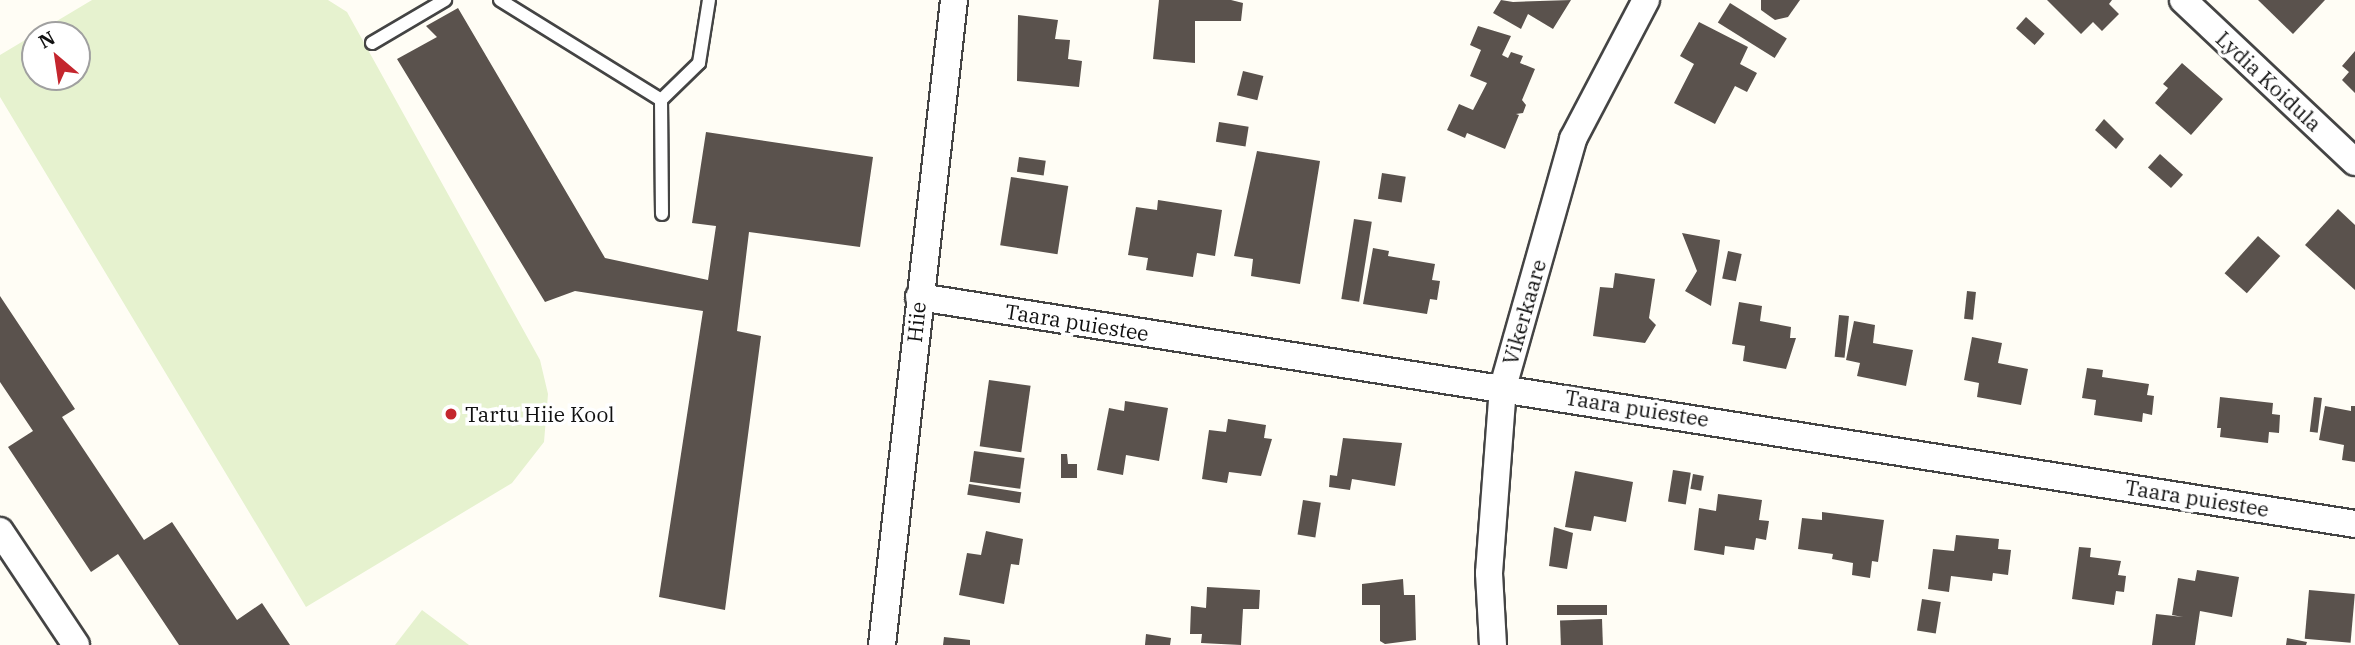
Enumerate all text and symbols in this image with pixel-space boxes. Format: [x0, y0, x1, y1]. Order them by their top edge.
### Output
north arrow [21, 21, 91, 91]
text: N [34, 25, 59, 54]
street label: Lydia Koidula [2211, 26, 2327, 136]
street label: Vikerkaare [1497, 256, 1551, 368]
street label: Taara puiestee [1003, 298, 1151, 346]
street label: Hiie [901, 300, 931, 344]
street label: Taara puiestee [1563, 384, 1711, 432]
place label: Tartu Hiie Kool [465, 401, 615, 427]
marker: Tartu Hiie Kool [443, 406, 459, 422]
street label: Taara puiestee [2123, 474, 2271, 522]

